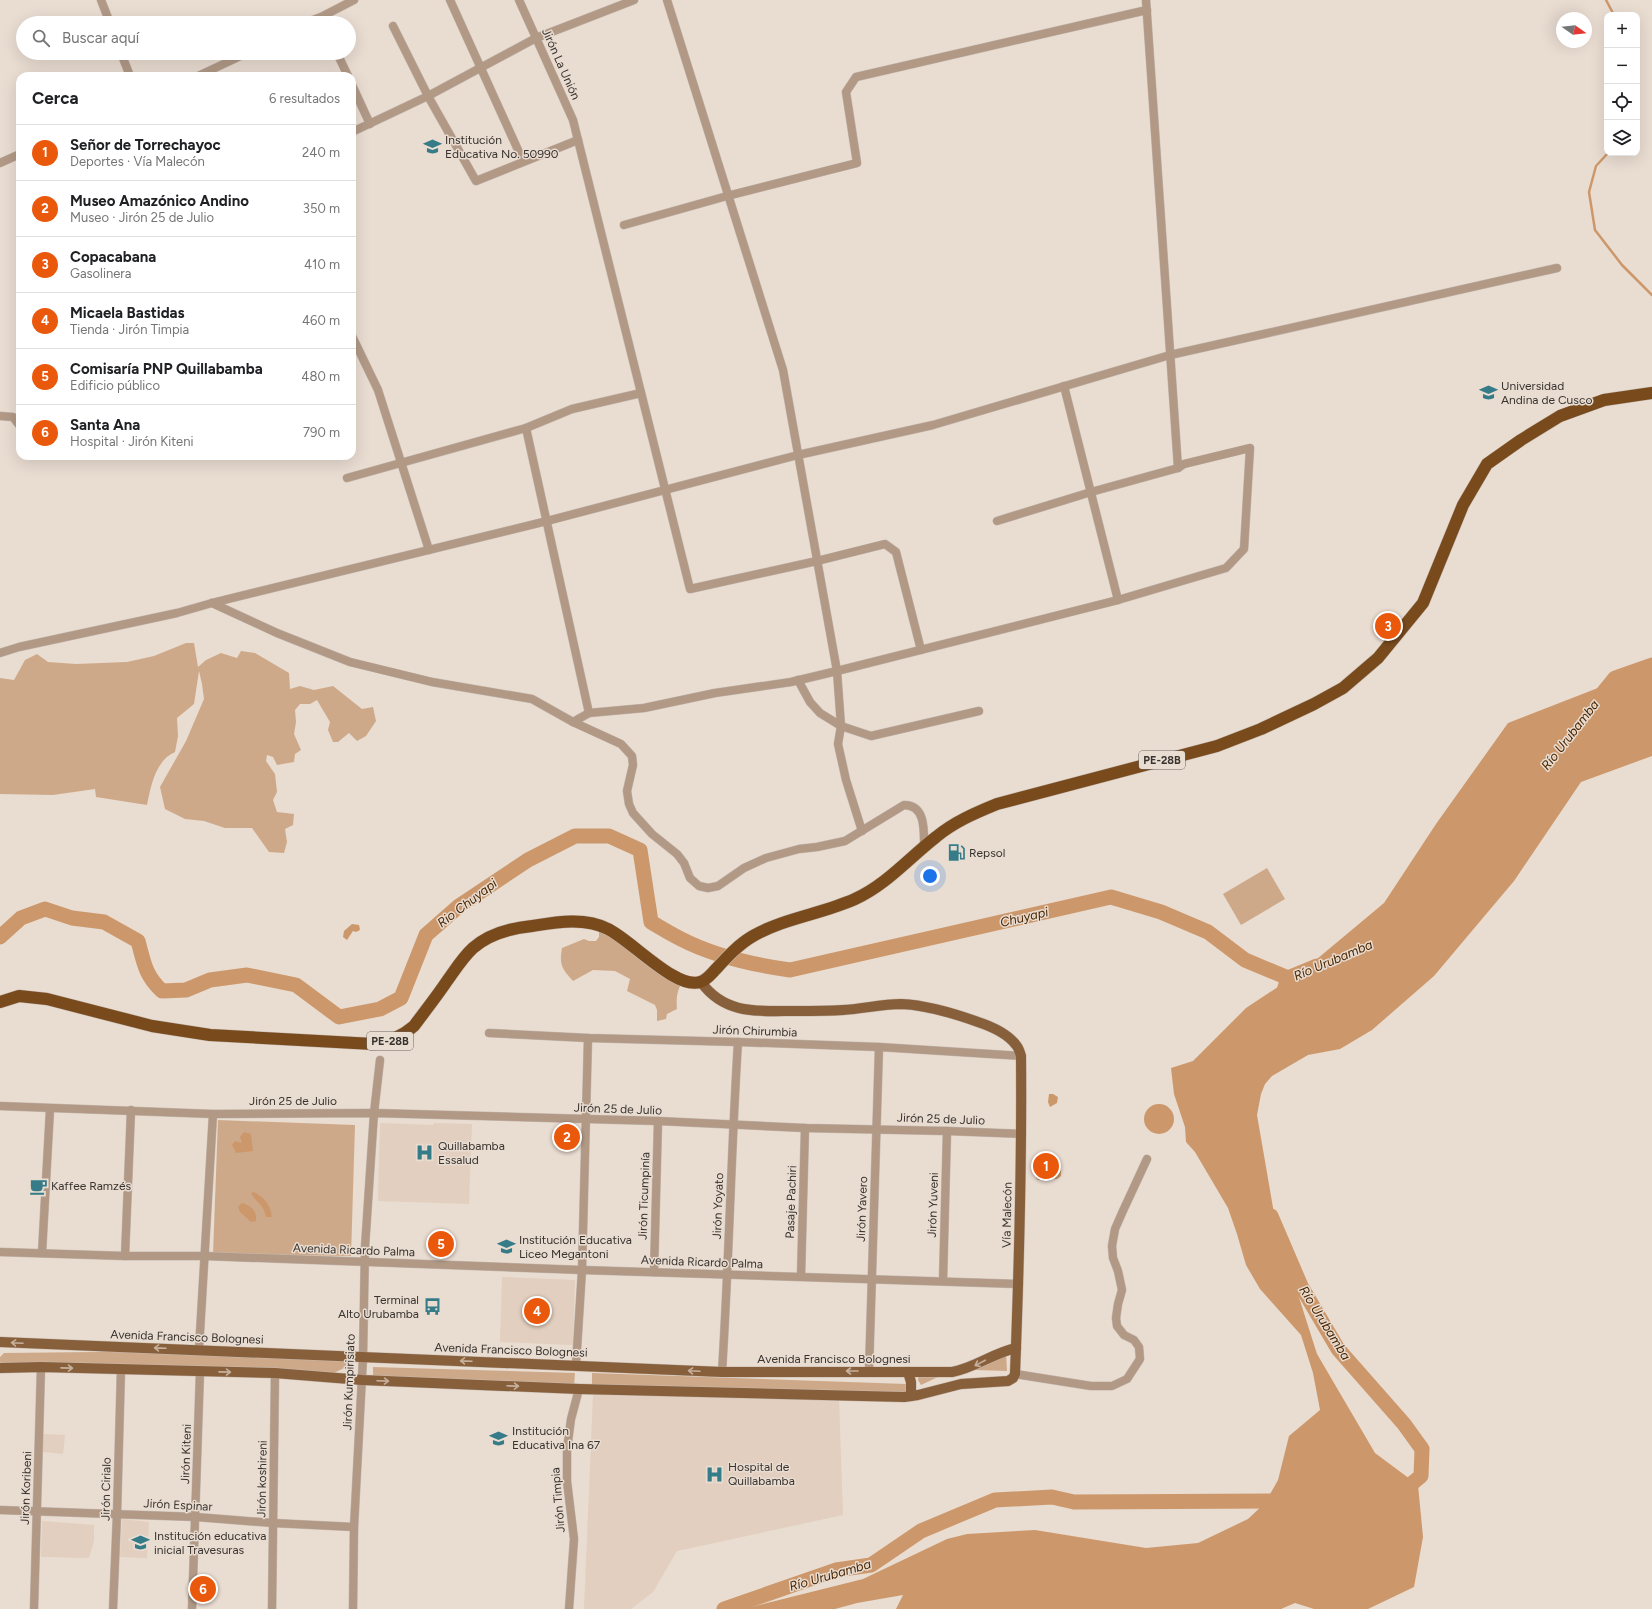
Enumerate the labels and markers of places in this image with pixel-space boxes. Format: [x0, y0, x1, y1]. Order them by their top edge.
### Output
place label: Institución Educativa No. 50990 [445, 133, 559, 161]
school or university icon: Institución Educativa No. 50990 [422, 137, 442, 157]
place label: Universidad Andina de Cusco [1501, 379, 1592, 407]
school or university icon: Universidad Andina de Cusco [1478, 383, 1498, 403]
pin: 3 [1375, 611, 1401, 641]
fuel station icon: Repsol [946, 843, 966, 863]
place label: Repsol [969, 846, 1005, 860]
pin: 2 [554, 1122, 580, 1152]
place label: Quillabamba Essalud [438, 1139, 505, 1167]
hospital icon: Quillabamba Essalud [415, 1143, 435, 1163]
pin: 1 [1033, 1151, 1059, 1181]
cafe icon: Kaffee Ramzés [28, 1176, 48, 1196]
place label: Kaffee Ramzés [51, 1179, 132, 1193]
pin: 5 [428, 1229, 454, 1259]
place label: Institución Educativa Liceo Megantoni [519, 1233, 632, 1261]
school or university icon: Institución Educativa Liceo Megantoni [496, 1237, 516, 1257]
place label: Terminal Alto Urubamba [338, 1293, 419, 1321]
pin: 4 [524, 1296, 550, 1326]
bus stop icon: Terminal Alto Urubamba [422, 1297, 442, 1317]
place label: Institución Educativa Ina 67 [512, 1424, 601, 1452]
school or university icon: Institución Educativa Ina 67 [489, 1428, 509, 1448]
place label: Hospital de Quillabamba [728, 1460, 795, 1488]
hospital icon: Hospital de Quillabamba [705, 1464, 725, 1484]
place label: Institución educativa inicial Travesuras [154, 1529, 266, 1557]
school or university icon: Institución educativa inicial Travesuras [131, 1533, 151, 1553]
pin: 6 [190, 1574, 216, 1604]

